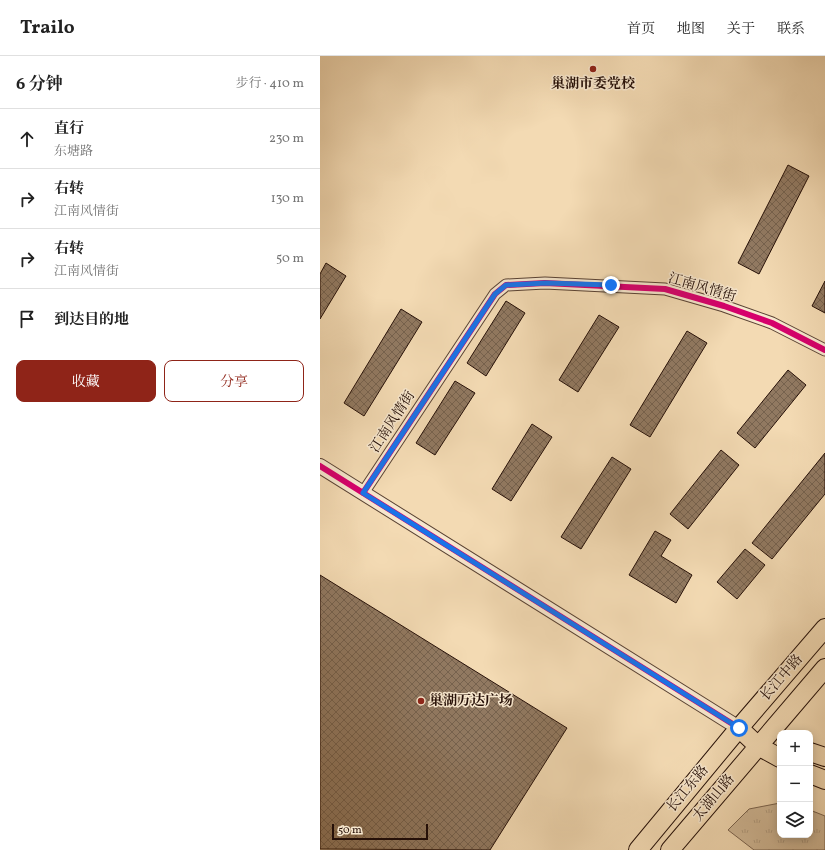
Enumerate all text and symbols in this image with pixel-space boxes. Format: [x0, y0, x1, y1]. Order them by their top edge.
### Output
text: Trailo [20, 15, 75, 41]
text: 首页 [627, 20, 655, 39]
text: 地图 [677, 20, 705, 39]
text: 关于 [727, 20, 755, 39]
text: 联系 [777, 20, 805, 39]
marker: 巢湖市委党校 [588, 64, 598, 74]
text: 6 分钟 [16, 73, 63, 96]
text: 步行 · 410 m [236, 75, 304, 93]
place label: 巢湖市委党校 [551, 75, 635, 94]
text: 直行 [54, 119, 84, 140]
icon: ahead [16, 128, 38, 150]
text: 230 m [269, 130, 304, 148]
text: 东塘路 [54, 143, 93, 161]
text: 右转 [54, 179, 84, 200]
icon: right [16, 188, 38, 210]
text: 130 m [271, 190, 304, 208]
text: 江南风情街 [54, 203, 119, 221]
text: 右转 [54, 239, 84, 260]
icon: right [16, 248, 38, 270]
text: 50 m [276, 250, 304, 268]
text: 江南风情街 [54, 263, 119, 281]
street label: 江南风情街 [666, 269, 738, 307]
route end [602, 276, 620, 294]
icon: arrive [16, 308, 38, 330]
text: 到达目的地 [54, 310, 129, 331]
button: 收藏 [16, 360, 156, 402]
button: 分享 [164, 360, 304, 402]
street label: 江南风情街 [366, 387, 420, 457]
street label: 长江中路 [756, 651, 808, 705]
place label: 巢湖万达广场 [429, 692, 513, 711]
marker: 巢湖万达广场 [416, 696, 426, 706]
route start [730, 719, 748, 737]
map controls [777, 730, 813, 838]
button: + [777, 730, 813, 766]
street label: 长江东路 [663, 761, 713, 817]
button: − [777, 766, 813, 802]
street label: 太湖山路 [689, 770, 739, 826]
button: layers [777, 802, 813, 838]
scale bar [332, 822, 428, 841]
text: 50 m [338, 823, 362, 838]

